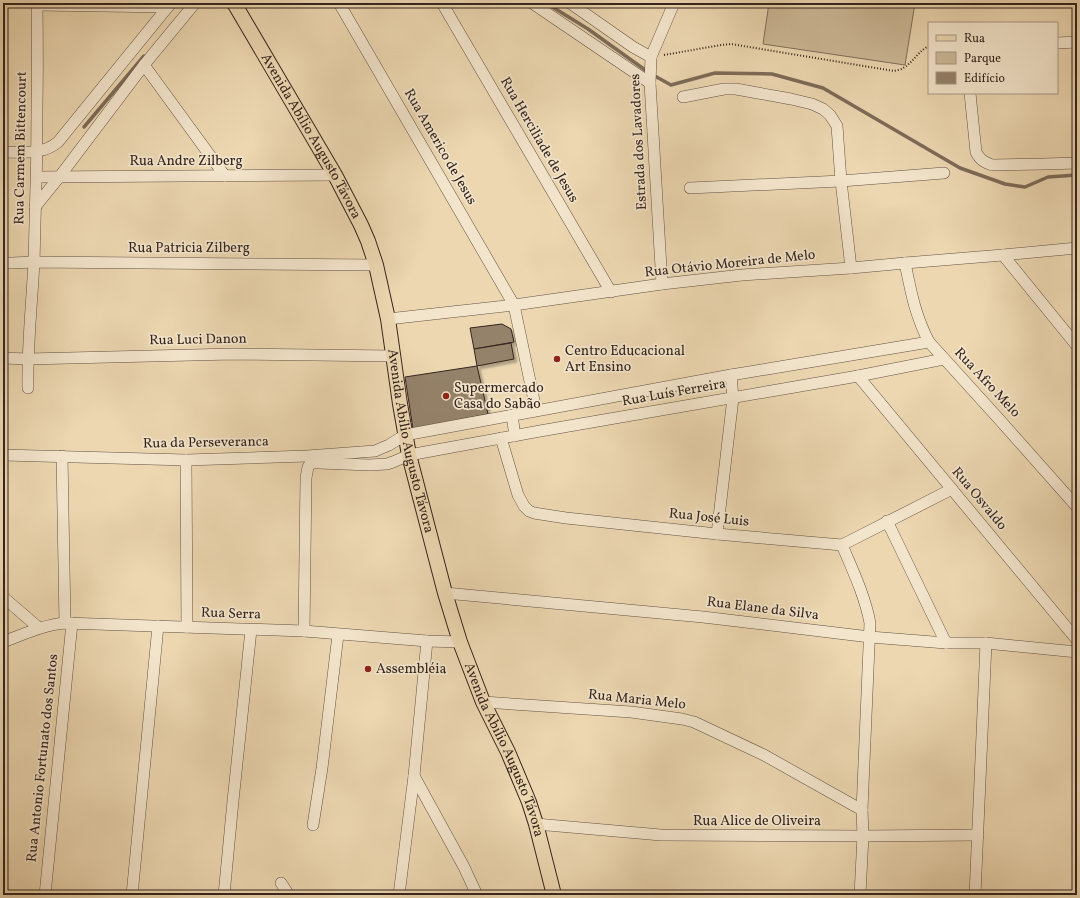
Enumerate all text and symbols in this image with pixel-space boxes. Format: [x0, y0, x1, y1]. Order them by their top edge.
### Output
legend [928, 22, 1058, 94]
text: Rua [964, 31, 985, 47]
street label: Avenida Abílio Augusto Távora [256, 50, 366, 222]
text: Parque [964, 51, 1001, 67]
street label: Rua Carmem Bittencourt [10, 71, 32, 225]
text: Edifício [964, 71, 1005, 87]
street label: Estrada dos Lavadores [626, 73, 652, 211]
street label: Rua Herciliade de Jesus [495, 74, 583, 206]
street label: Rua Americo de Jesus [399, 85, 481, 209]
street label: Rua Andre Zilberg [129, 152, 243, 171]
street label: Rua Patricia Zilberg [128, 239, 250, 258]
street label: Rua Otávio Moreira de Melo [644, 246, 816, 282]
street label: Rua Luci Danon [149, 330, 247, 350]
place label: Centro Educacional Art Ensino [565, 342, 685, 377]
street label: Rua Afro Melo [950, 344, 1024, 422]
street label: Avenida Abílio Augusto Távora [383, 348, 438, 535]
marker: Centro Educacional Art Ensino [552, 354, 562, 364]
street label: Rua Luís Ferreira [621, 375, 727, 411]
place label: Supermercado Casa do Sabão [454, 379, 544, 414]
marker: Supermercado Casa do Sabão [441, 391, 451, 401]
street label: Rua da Perseveranca [143, 432, 269, 454]
street label: Rua Osvaldo [947, 463, 1011, 535]
street label: Rua José Luis [668, 504, 750, 532]
street label: Rua Elane da Silva [706, 593, 820, 625]
street label: Rua Serra [201, 603, 261, 625]
street label: Rua Antonio Fortunato dos Santos [23, 653, 63, 863]
place label: Assembléia [376, 660, 446, 679]
street label: Avenida Abílio Augusto Távora [459, 660, 548, 839]
marker: Assembléia [363, 664, 373, 674]
street label: Rua Maria Melo [587, 685, 687, 715]
street label: Rua Alice de Oliveira [693, 812, 821, 831]

